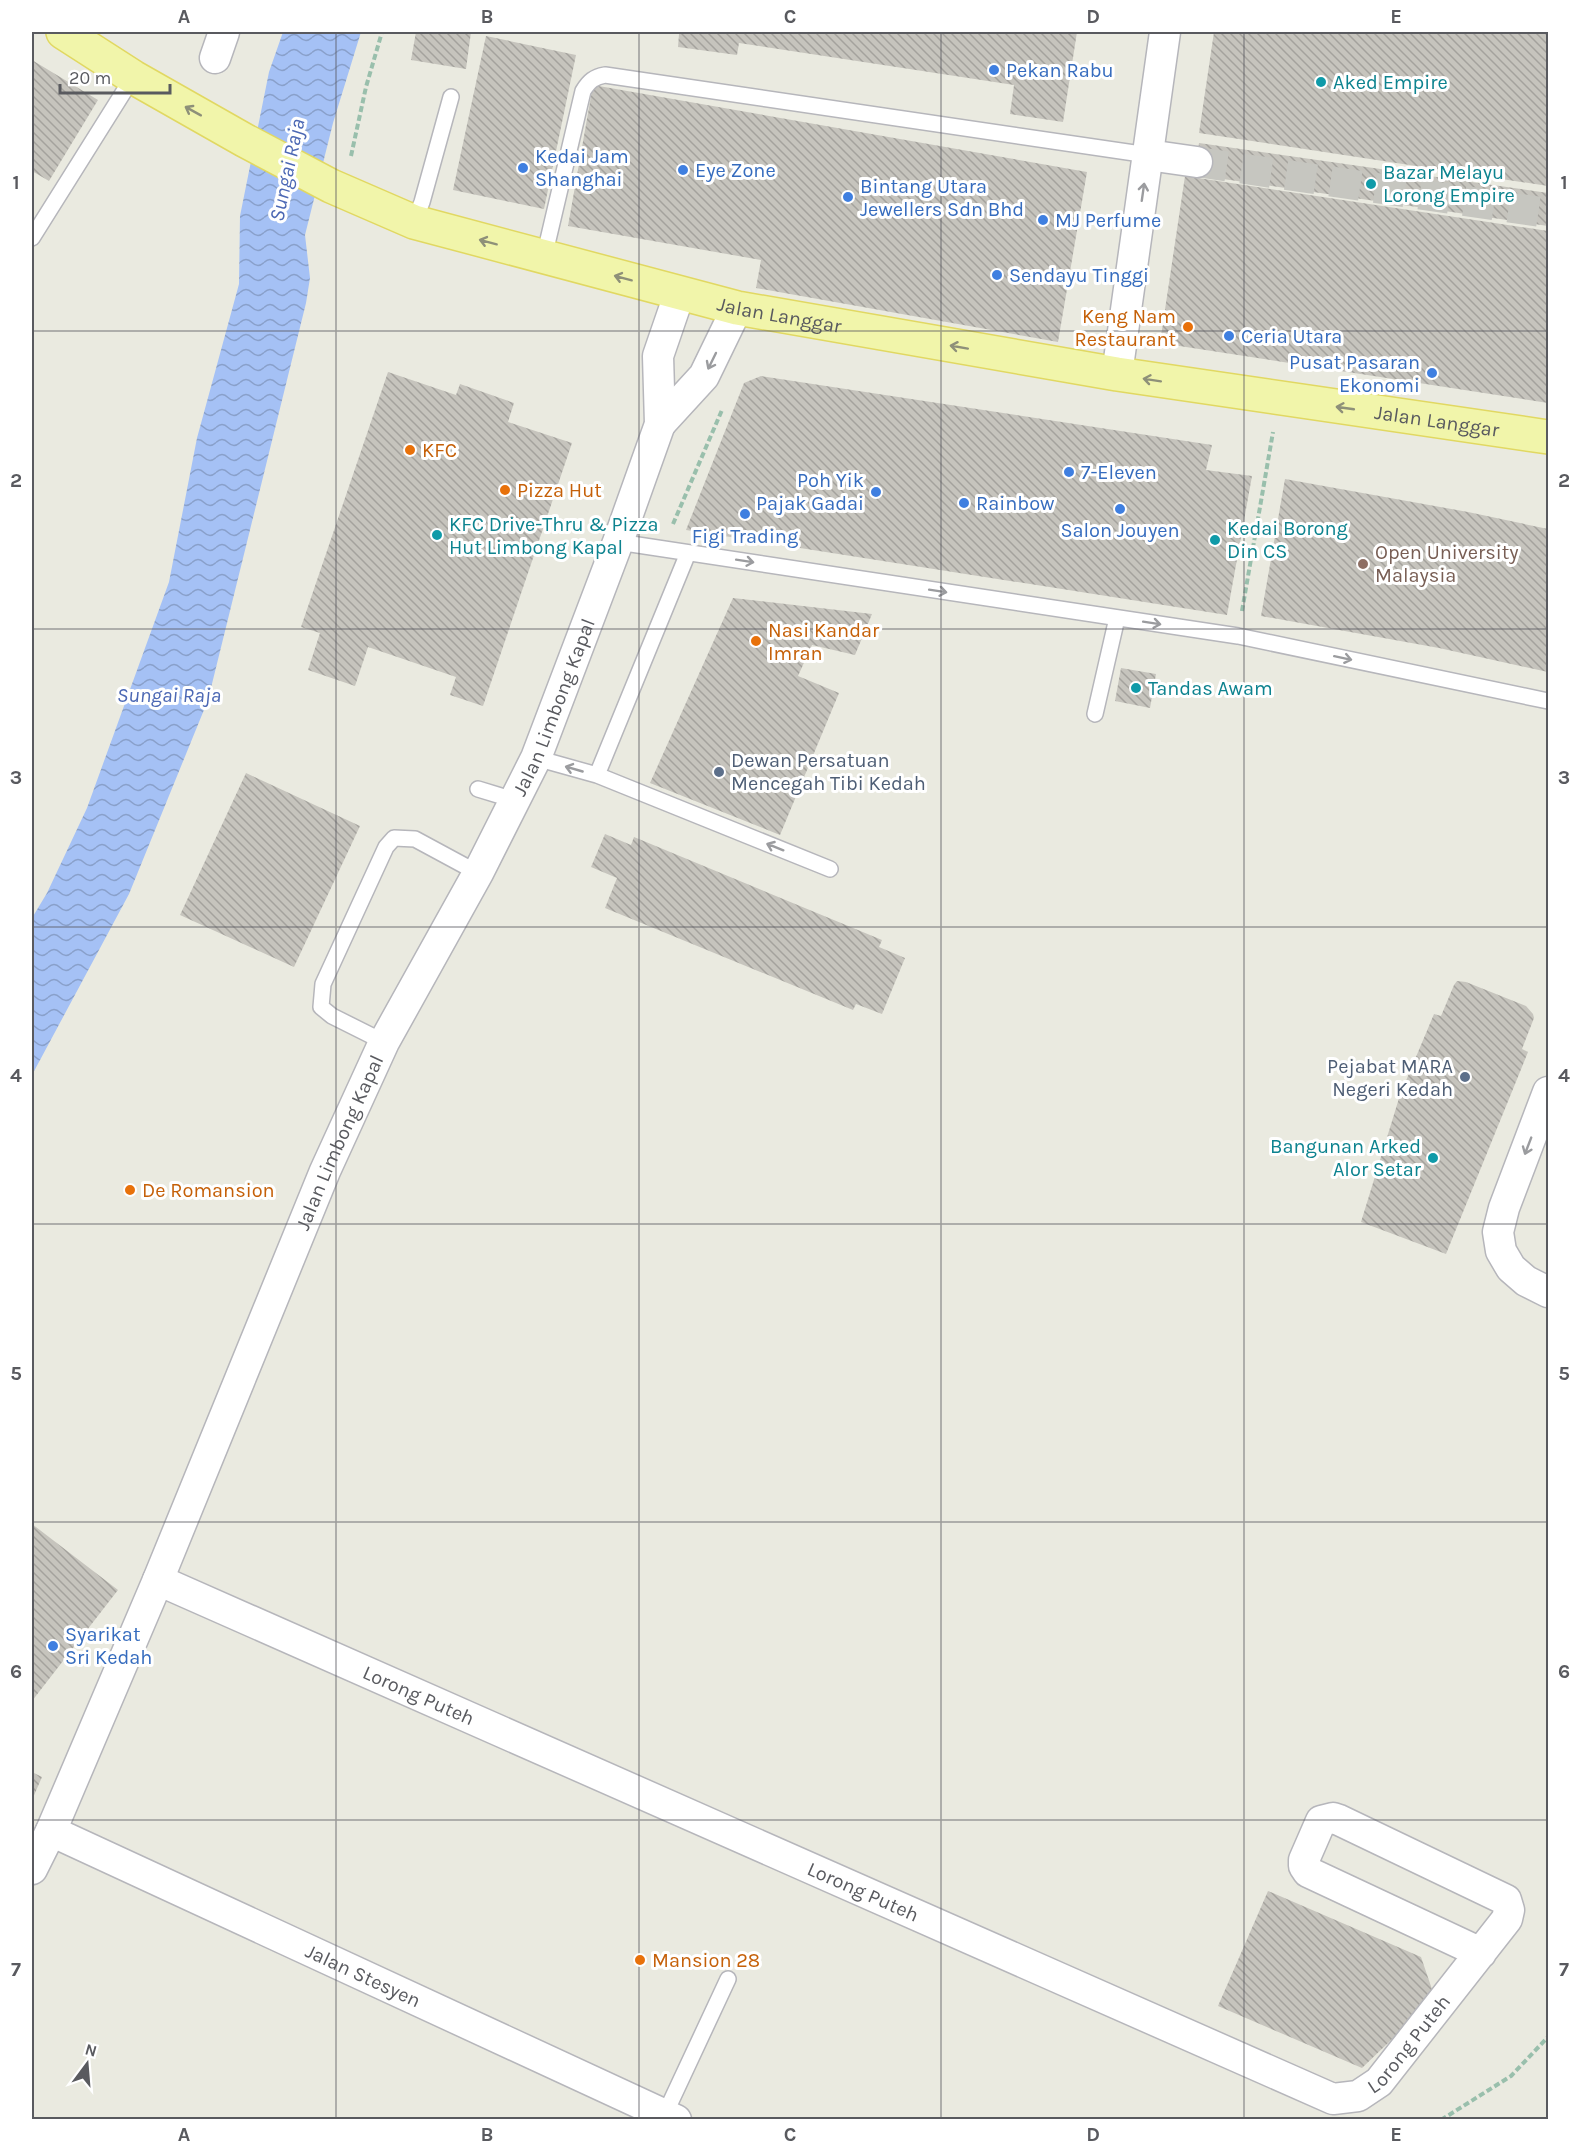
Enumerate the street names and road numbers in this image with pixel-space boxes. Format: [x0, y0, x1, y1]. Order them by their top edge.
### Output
street label: Jalan Langgar [715, 292, 844, 338]
street label: Jalan Langgar [1373, 401, 1502, 442]
street label: Jalan Limbong Kapal [508, 615, 600, 800]
street label: Jalan Limbong Kapal [291, 1051, 388, 1234]
street label: Lorong Puteh [359, 1661, 478, 1730]
street label: Lorong Puteh [804, 1857, 922, 1927]
street label: Jalan Stesyen [302, 1939, 424, 2012]
street label: Lorong Puteh [1363, 1990, 1455, 2099]

